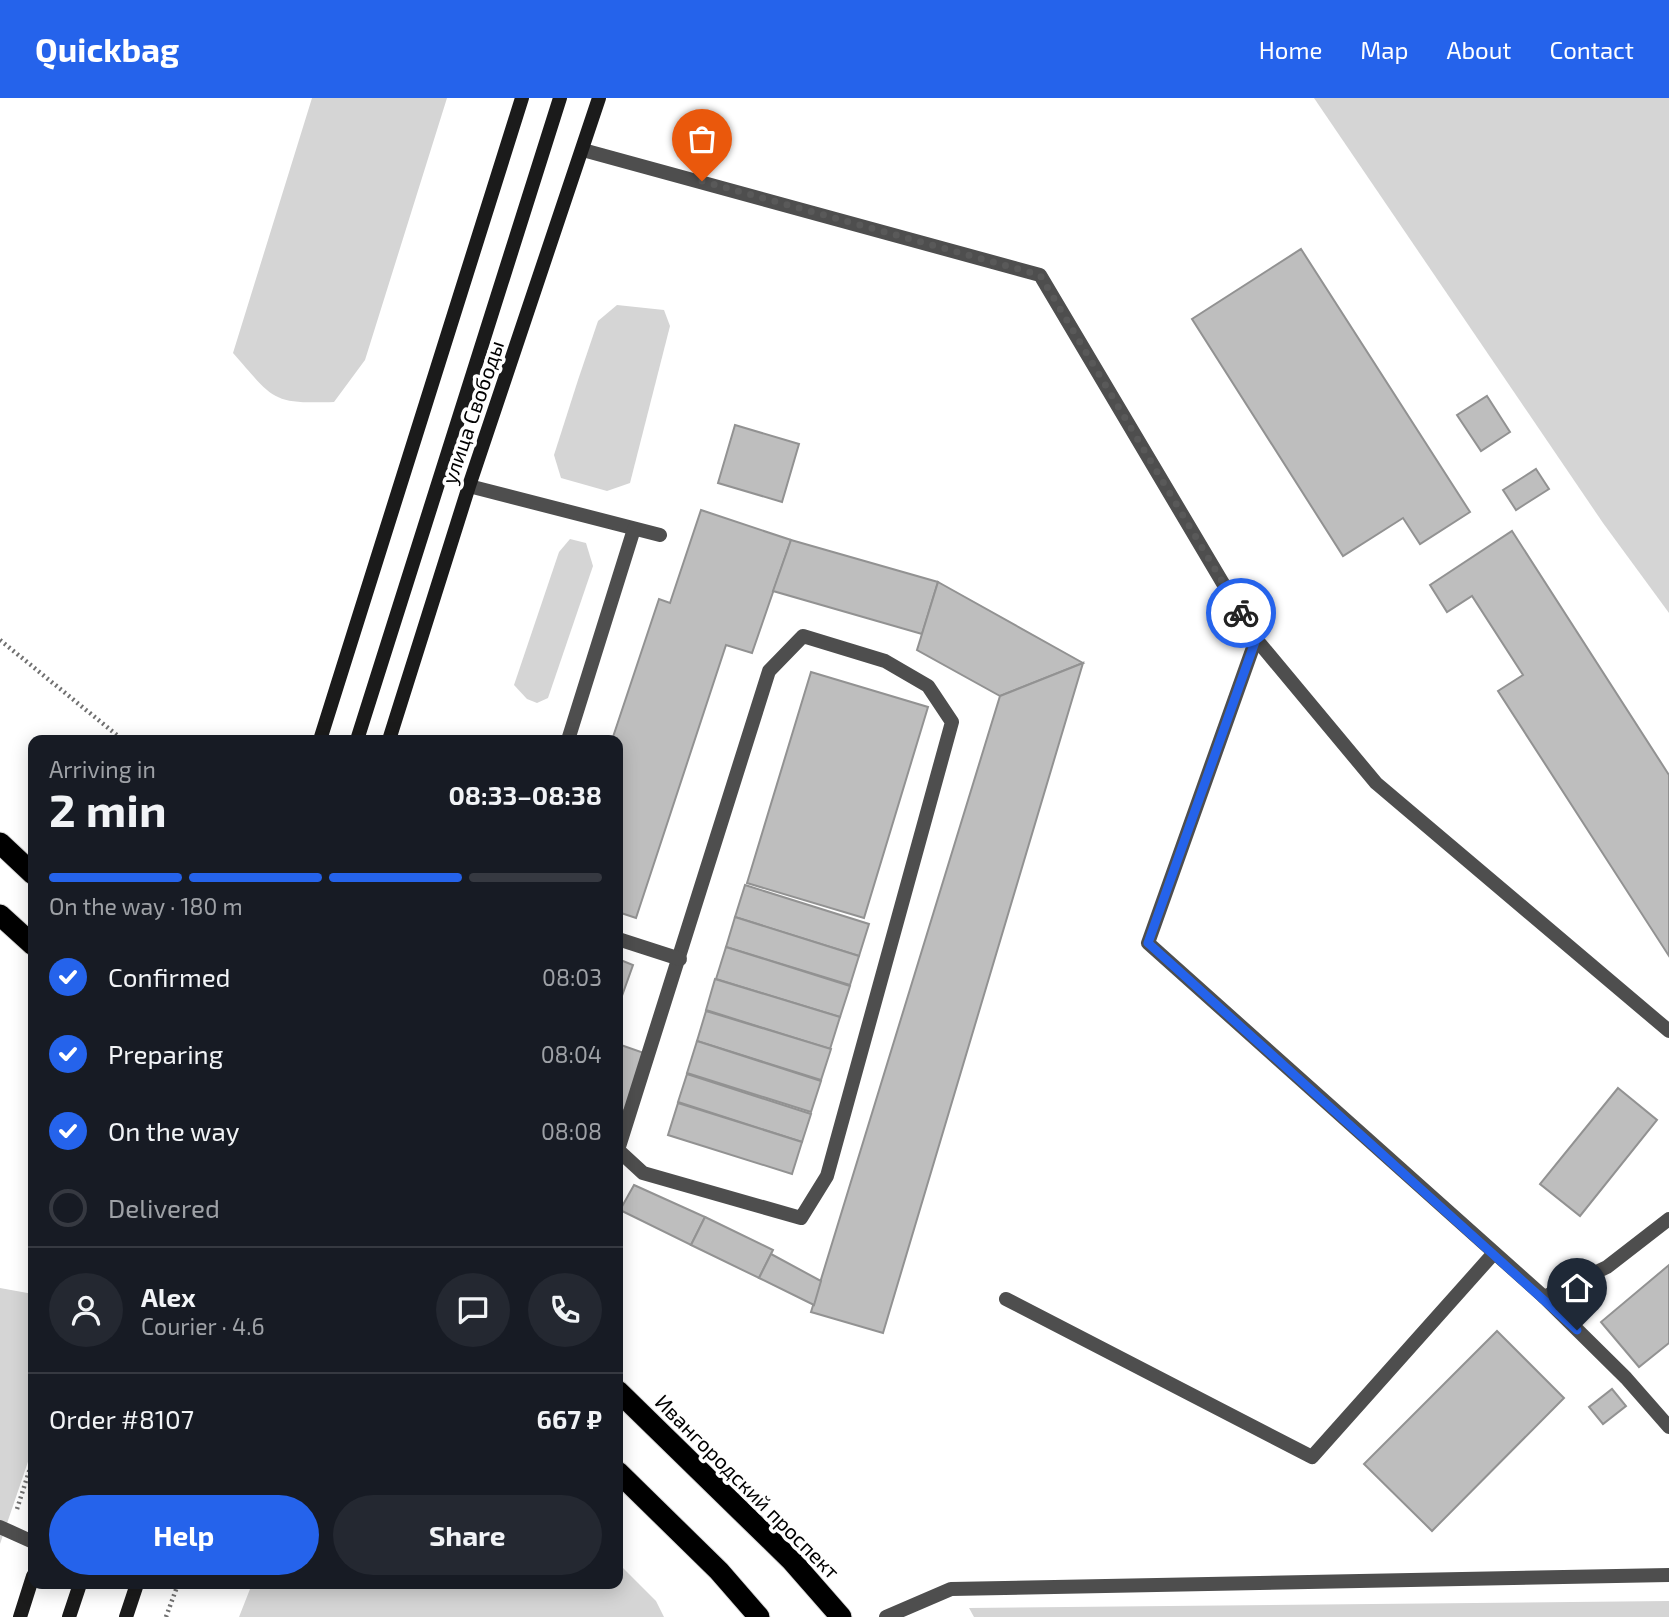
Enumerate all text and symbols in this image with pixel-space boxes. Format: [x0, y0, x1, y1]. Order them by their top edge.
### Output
text: Quickbag [35, 29, 179, 69]
text: Home [1259, 35, 1322, 64]
text: Map [1360, 35, 1408, 64]
text: About [1446, 35, 1512, 64]
text: Contact [1550, 35, 1634, 64]
pin [672, 109, 732, 181]
icon: bag [683, 120, 721, 158]
street label: улица Свободы [436, 337, 509, 487]
courier [1206, 578, 1276, 648]
icon: bike [1222, 594, 1260, 632]
text: Arriving in [49, 755, 156, 783]
text: 08:33–08:38 [448, 779, 602, 810]
text: 2 min [49, 781, 167, 836]
text: On the way · 180 m [49, 892, 243, 920]
icon: check [49, 958, 87, 996]
text: Confirmed [108, 961, 231, 992]
text: 08:03 [542, 963, 602, 991]
icon: check [49, 1035, 87, 1073]
text: Preparing [108, 1038, 223, 1069]
text: 08:04 [541, 1040, 602, 1068]
icon: check [49, 1112, 87, 1150]
text: On the way [108, 1115, 239, 1146]
text: 08:08 [541, 1117, 602, 1145]
text: Delivered [108, 1192, 220, 1223]
pin [1547, 1258, 1607, 1330]
icon: home [1558, 1269, 1596, 1307]
button: person [49, 1273, 123, 1347]
button: chat [436, 1273, 510, 1347]
button: phone [528, 1273, 602, 1347]
text: Alex [141, 1281, 196, 1312]
text: Courier · 4.6 [141, 1312, 265, 1340]
street label: Ивангородский проспект [651, 1389, 845, 1583]
text: Order #8107 [49, 1403, 194, 1434]
text: 667 ₽ [537, 1403, 602, 1434]
button: Help [49, 1495, 319, 1575]
button: Share [333, 1495, 602, 1575]

